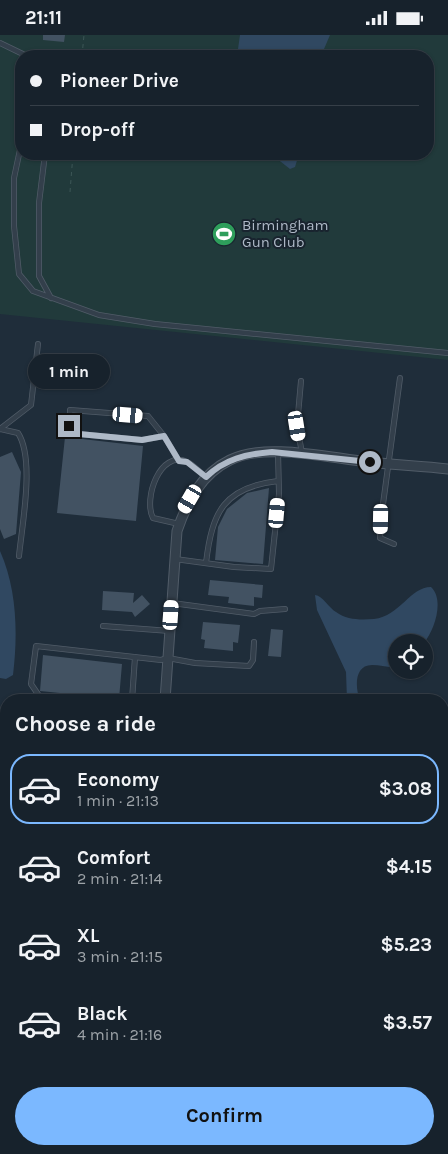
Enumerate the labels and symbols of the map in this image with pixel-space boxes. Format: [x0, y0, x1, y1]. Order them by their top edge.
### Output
place label: Birmingham Gun Club [242, 216, 329, 251]
sports icon: Birmingham Gun Club [211, 221, 237, 247]
callout: 1 min [28, 353, 110, 389]
car [112, 406, 143, 424]
car [287, 410, 306, 442]
route end [58, 415, 80, 437]
route start [359, 451, 381, 473]
car [176, 482, 203, 516]
car [268, 497, 285, 529]
car [373, 504, 388, 534]
car [162, 600, 179, 630]

